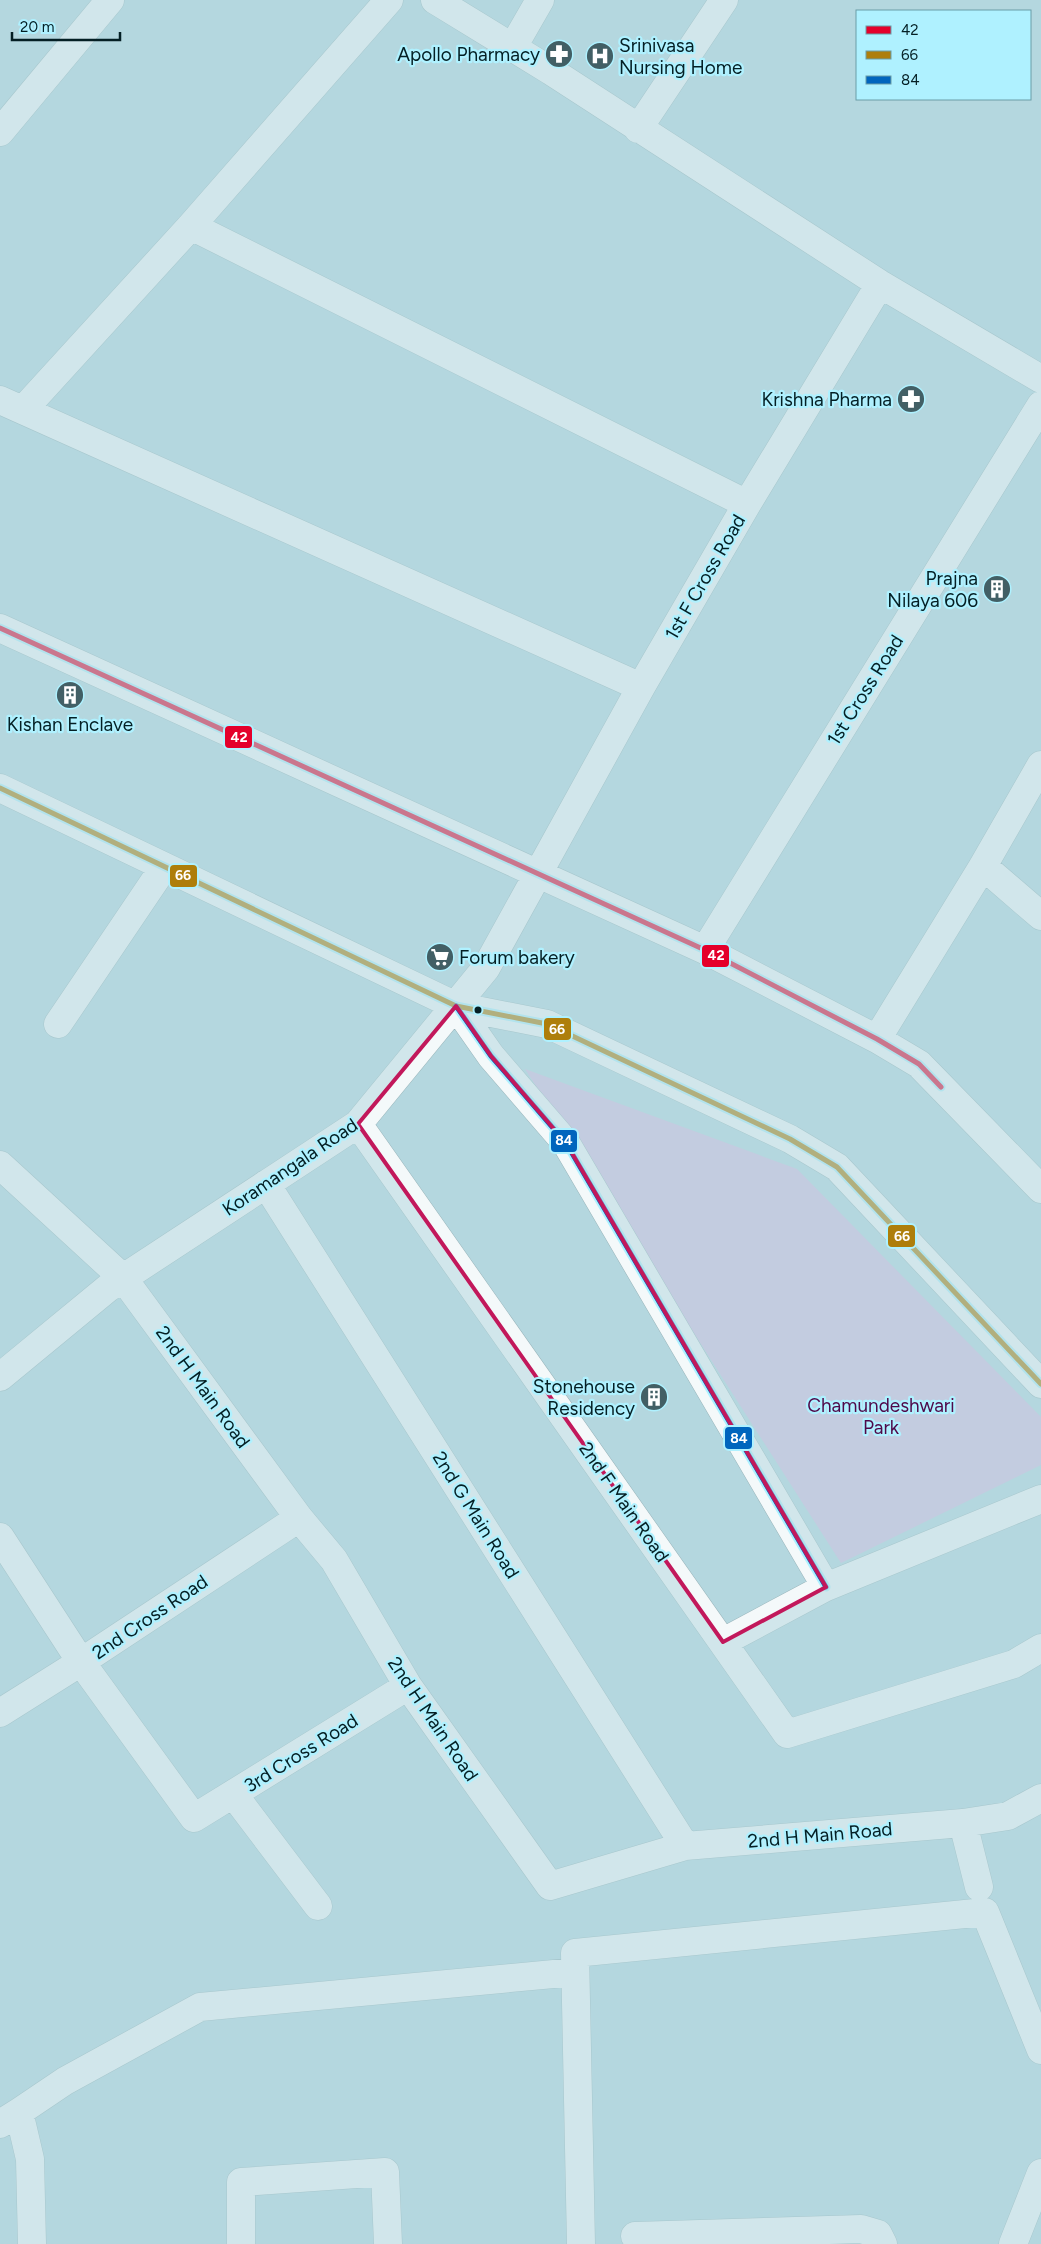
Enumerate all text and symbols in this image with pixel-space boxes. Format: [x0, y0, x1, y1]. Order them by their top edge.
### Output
scale bar [12, 10, 120, 42]
legend [856, 10, 1031, 100]
text: 20 m [20, 18, 54, 36]
text: 42 [901, 21, 919, 39]
place label: Srinivasa Nursing Home [619, 34, 742, 79]
pharmacy icon: Apollo Pharmacy [544, 39, 574, 69]
hospital icon: Srinivasa Nursing Home [585, 41, 615, 71]
place label: Apollo Pharmacy [397, 43, 540, 66]
text: 66 [901, 46, 918, 64]
text: 84 [901, 71, 920, 89]
pharmacy icon: Krishna Pharma [896, 384, 926, 414]
place label: Krishna Pharma [762, 388, 892, 411]
street label: 1st F Cross Road [660, 510, 750, 644]
place label: Prajna Nilaya 606 [887, 567, 978, 612]
building icon: Prajna Nilaya 606 [982, 574, 1012, 604]
street label: 1st Cross Road [822, 631, 908, 749]
building icon: Kishan Enclave [55, 680, 85, 710]
place label: Kishan Enclave [7, 713, 133, 736]
line badge: 42 [224, 725, 253, 749]
text: 42 [231, 729, 247, 746]
line badge: 66 [169, 864, 198, 888]
text: 66 [175, 867, 191, 884]
supermarket icon: Forum bakery [425, 942, 455, 972]
line badge: 42 [701, 944, 730, 968]
place label: Forum bakery [459, 946, 575, 969]
text: 42 [708, 947, 724, 964]
unlabelled marker [473, 1005, 483, 1015]
line badge: 66 [543, 1017, 572, 1041]
text: 66 [549, 1021, 565, 1038]
street label: Koramangala Road [218, 1113, 362, 1221]
line badge: 84 [550, 1129, 578, 1153]
text: 84 [555, 1132, 573, 1149]
line badge: 66 [887, 1224, 916, 1248]
text: 66 [894, 1228, 910, 1245]
street label: 2nd H Main Road [151, 1321, 255, 1453]
place label: Stonehouse Residency [533, 1375, 635, 1420]
building icon: Stonehouse Residency [639, 1382, 669, 1412]
park label: Chamundeshwari Park [807, 1394, 955, 1439]
line badge: 84 [724, 1426, 753, 1450]
text: 84 [730, 1430, 748, 1447]
street label: 2nd F Main Road [574, 1438, 674, 1566]
street label: 2nd G Main Road [428, 1447, 524, 1583]
street label: 2nd Cross Road [88, 1570, 212, 1664]
street label: 2nd H Main Road [383, 1652, 483, 1786]
street label: 3rd Cross Road [240, 1709, 362, 1797]
street label: 2nd H Main Road [747, 1817, 893, 1853]

